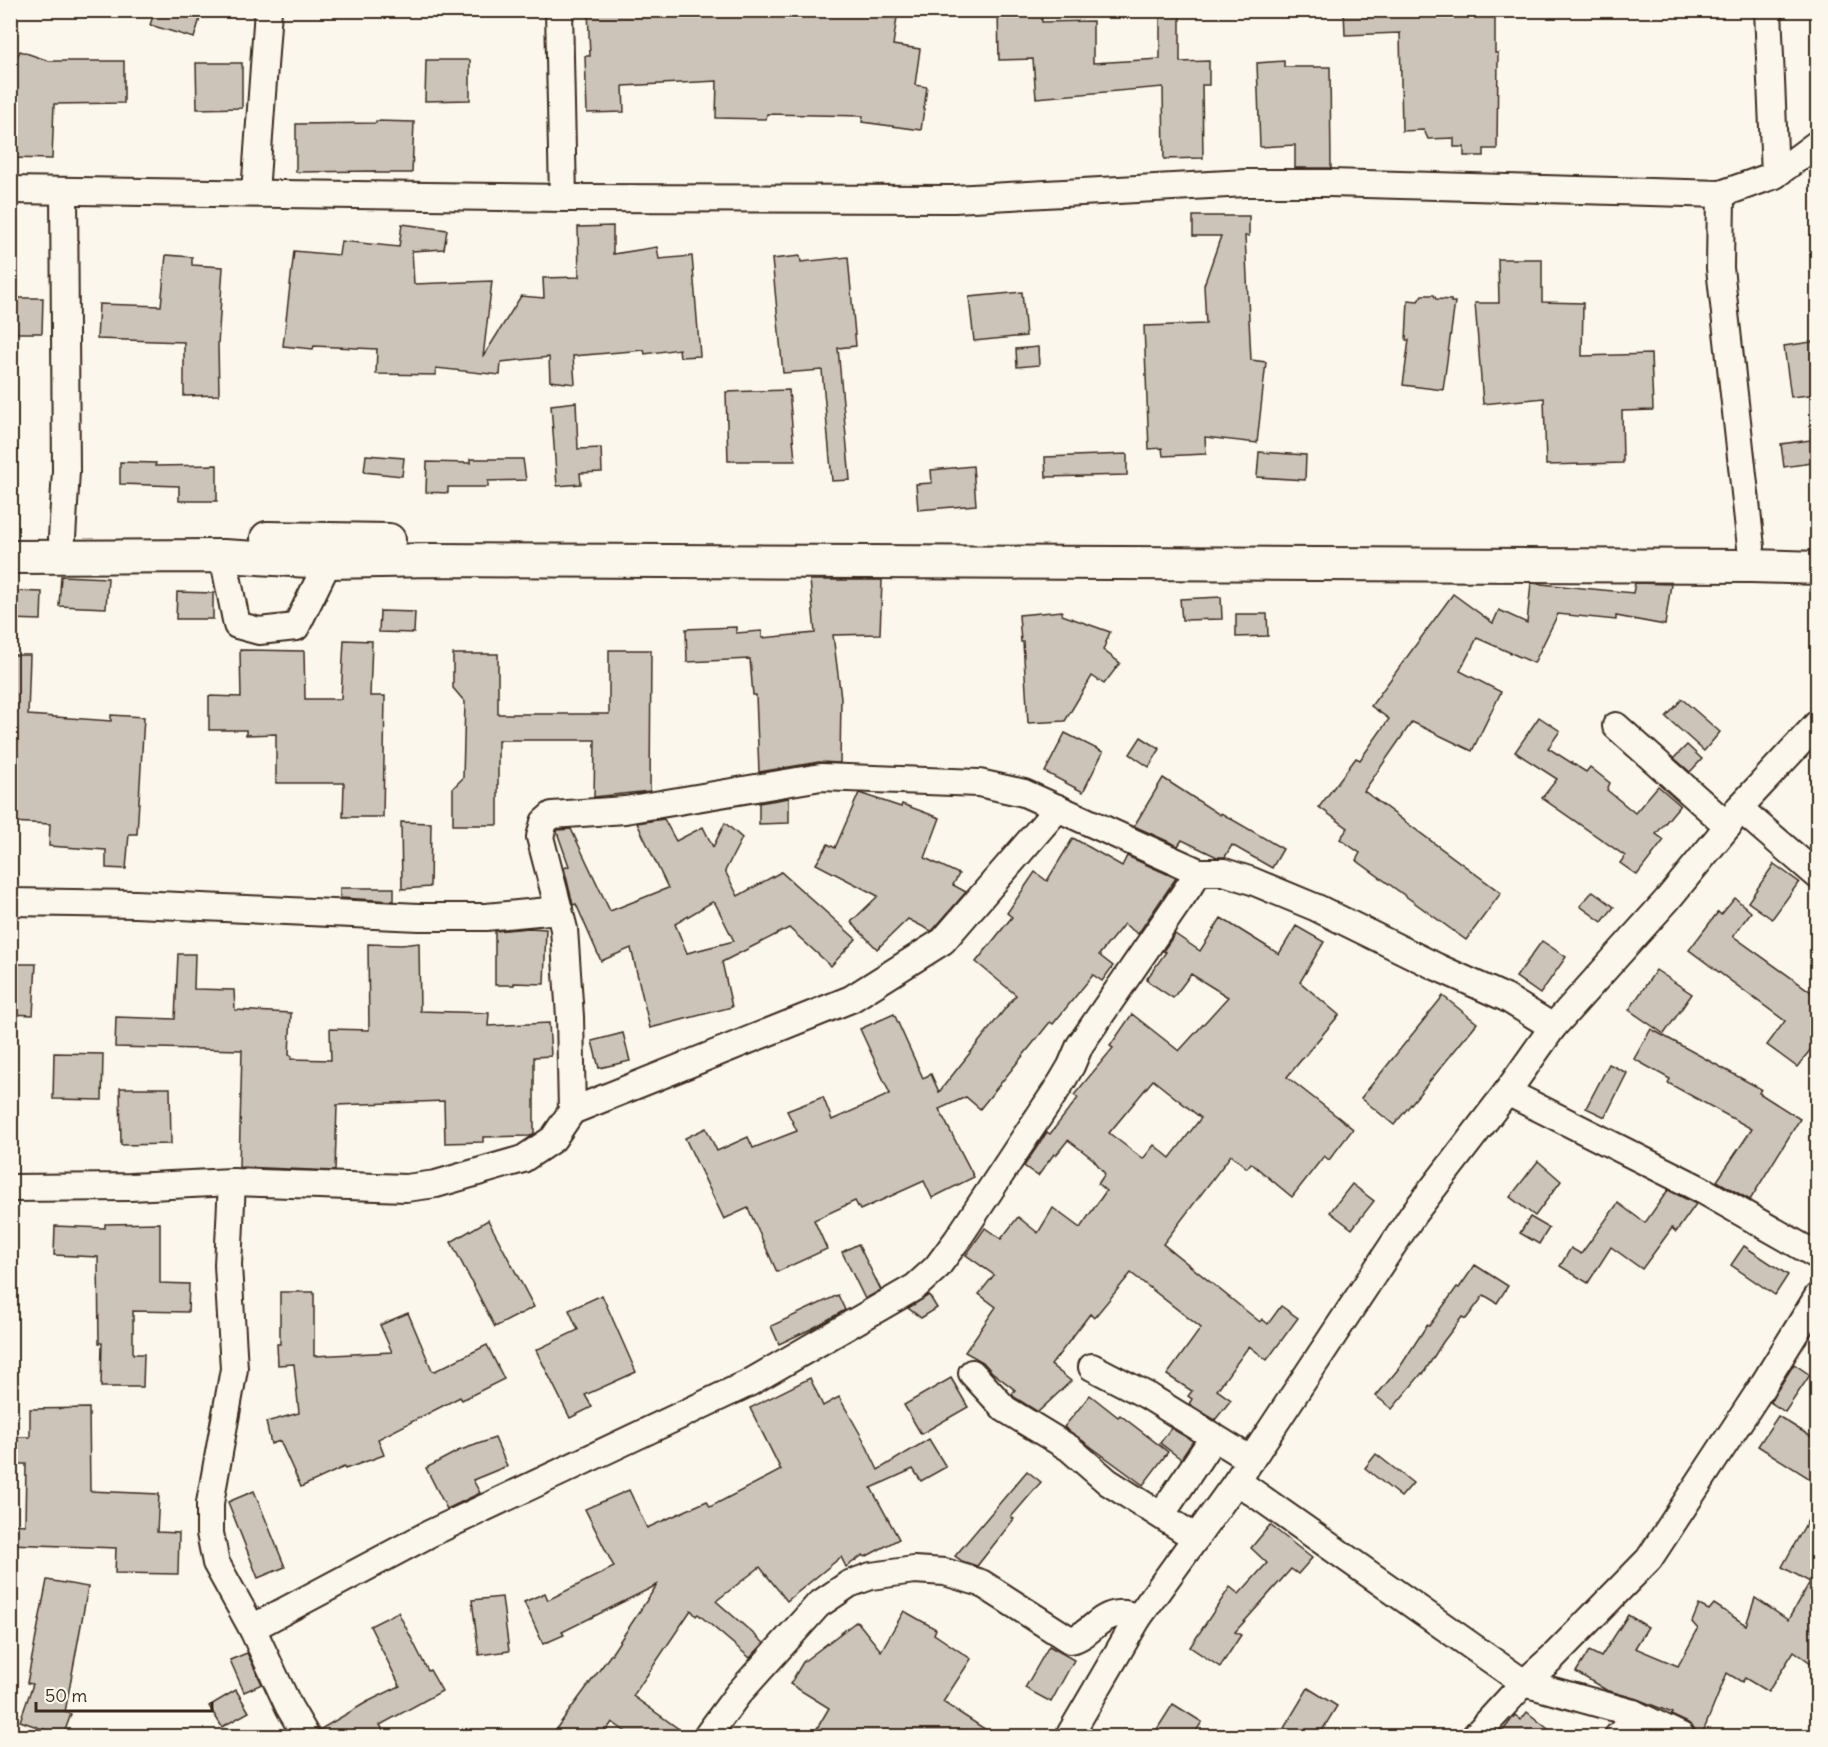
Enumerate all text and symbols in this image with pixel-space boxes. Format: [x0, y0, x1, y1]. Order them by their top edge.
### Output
scale bar [36, 1675, 212, 1713]
text: 50 m [45, 1684, 87, 1707]

